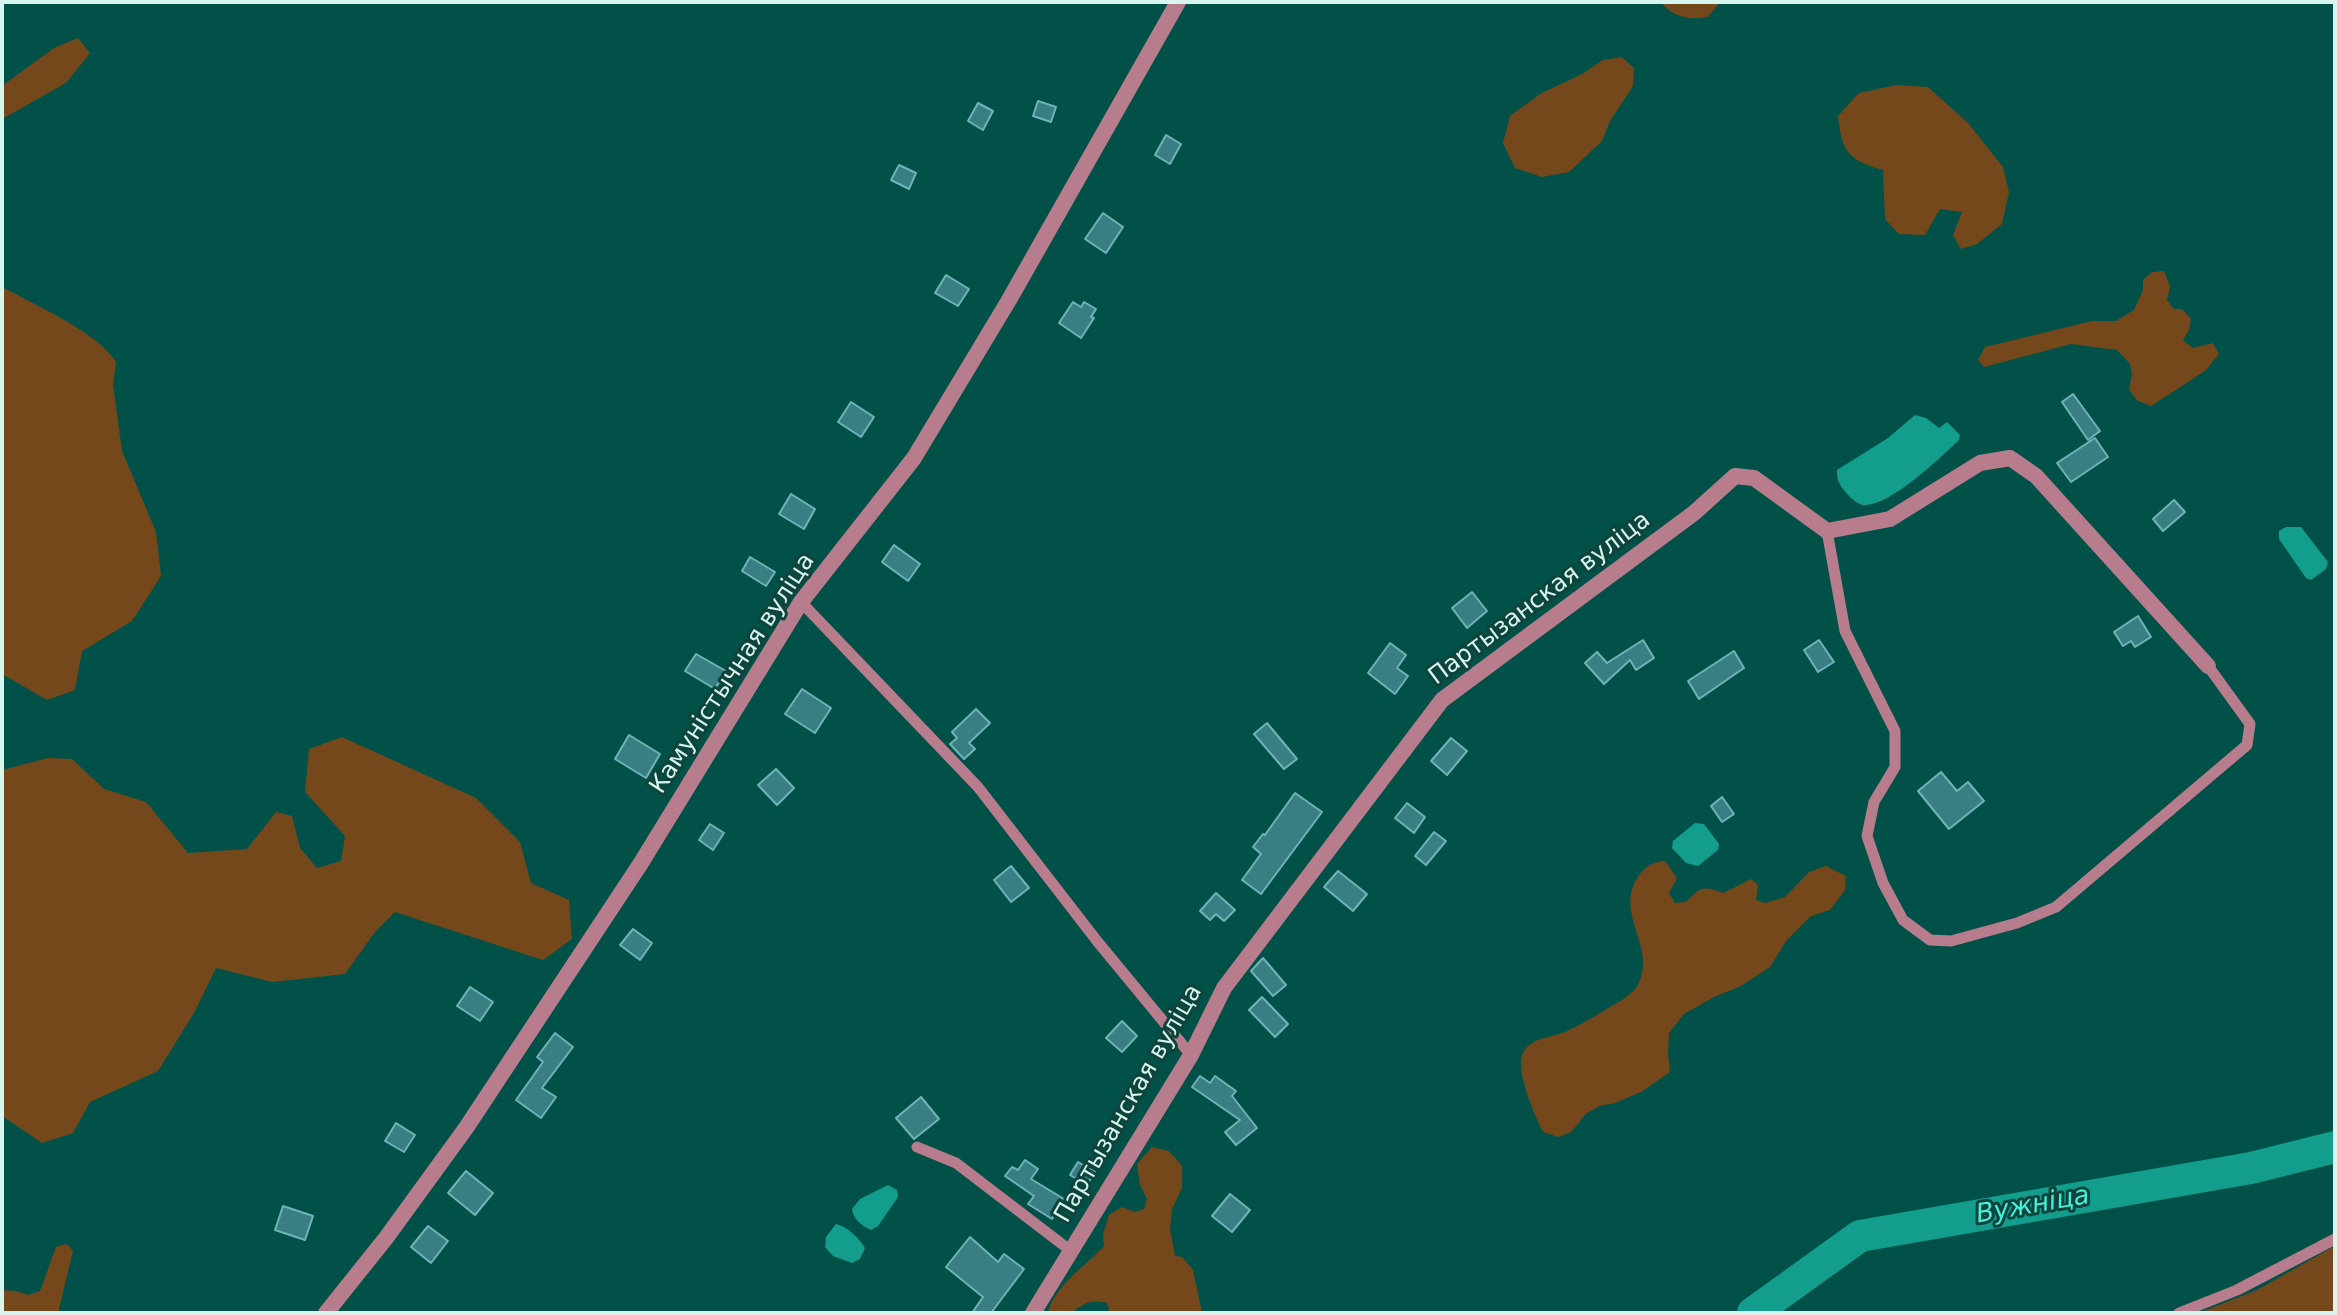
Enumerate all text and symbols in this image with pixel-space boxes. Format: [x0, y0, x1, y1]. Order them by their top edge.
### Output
street label: Партызанская вуліца [1424, 506, 1656, 692]
street label: Камуністычная вуліца [645, 548, 821, 800]
street label: Партызанская вуліца [1049, 980, 1209, 1228]
water label: Вужніца [1974, 1181, 2092, 1231]

